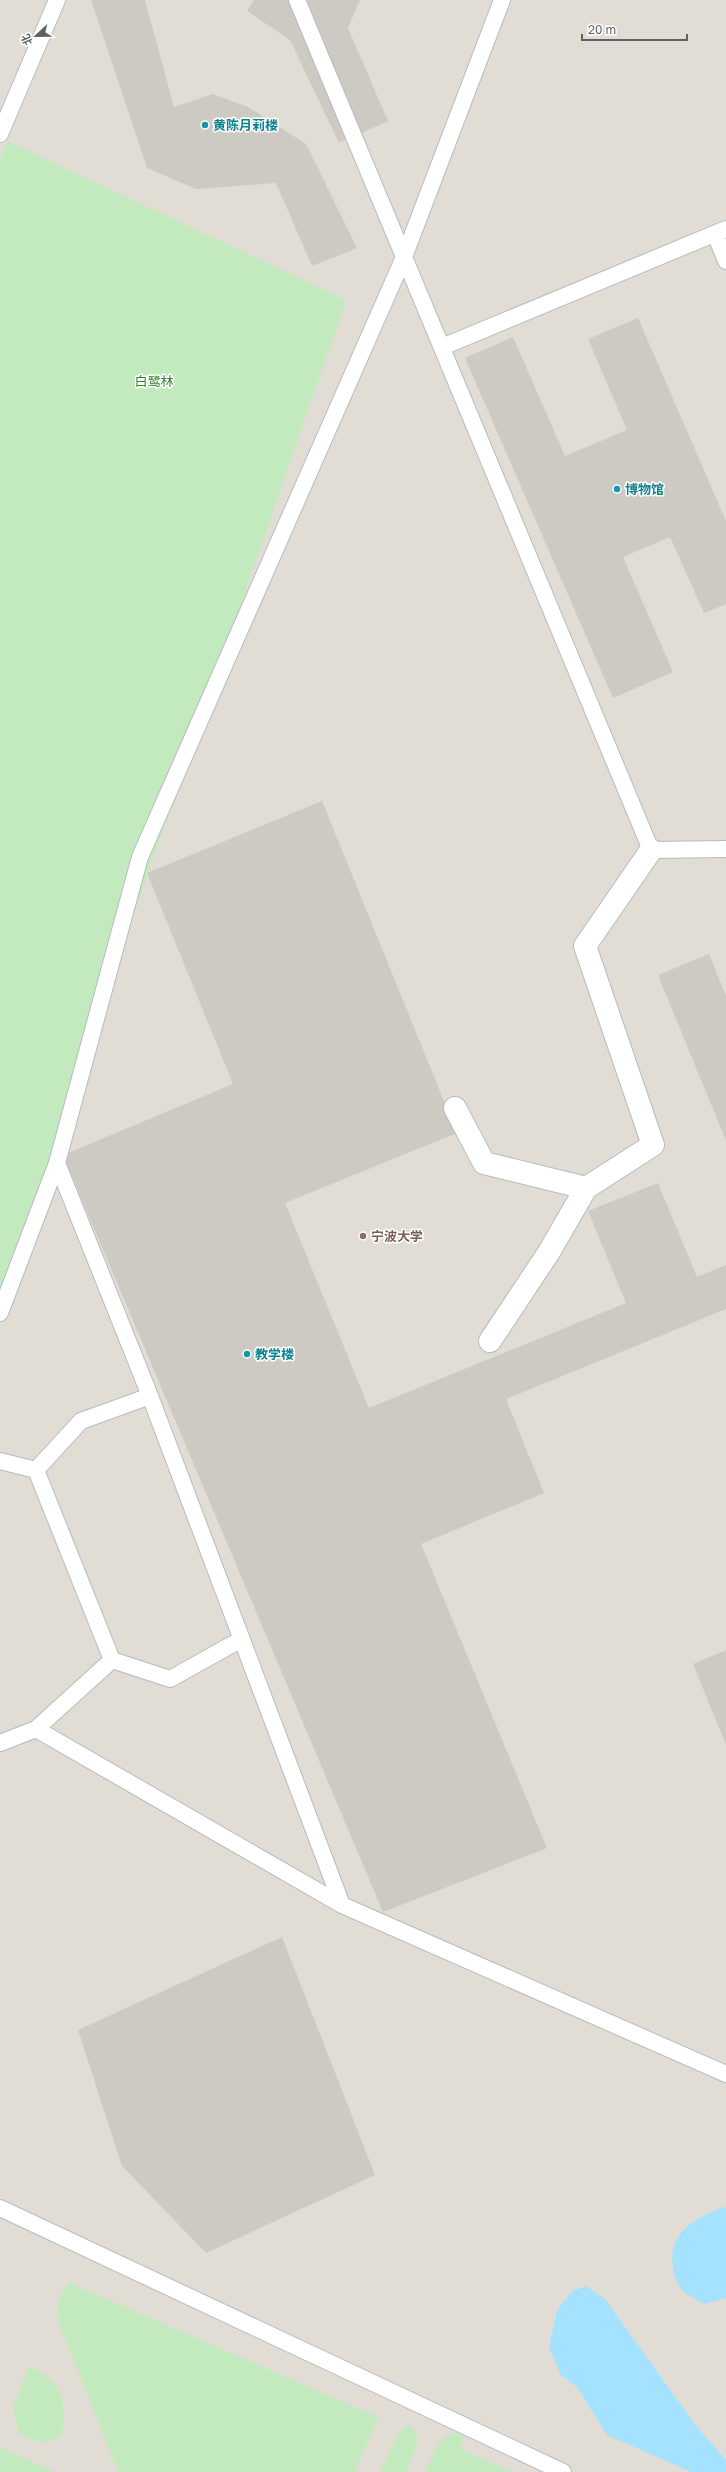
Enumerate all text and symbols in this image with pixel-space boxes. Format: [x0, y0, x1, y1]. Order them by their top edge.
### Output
north arrow [16, 16, 56, 56]
scale bar [582, 16, 687, 42]
text: 20 m [588, 22, 616, 37]
text: 北 [18, 32, 34, 47]
place label: 黄陈月莉楼 [213, 117, 278, 133]
marker: 黄陈月莉楼 [200, 120, 210, 130]
park label: 白鹭林 [134, 373, 174, 389]
place label: 博物馆 [625, 481, 664, 497]
marker: 博物馆 [612, 484, 622, 494]
place label: 宁波大学 [371, 1228, 423, 1244]
marker: 宁波大学 [358, 1231, 368, 1241]
place label: 教学楼 [255, 1346, 294, 1362]
marker: 教学楼 [242, 1349, 252, 1359]

